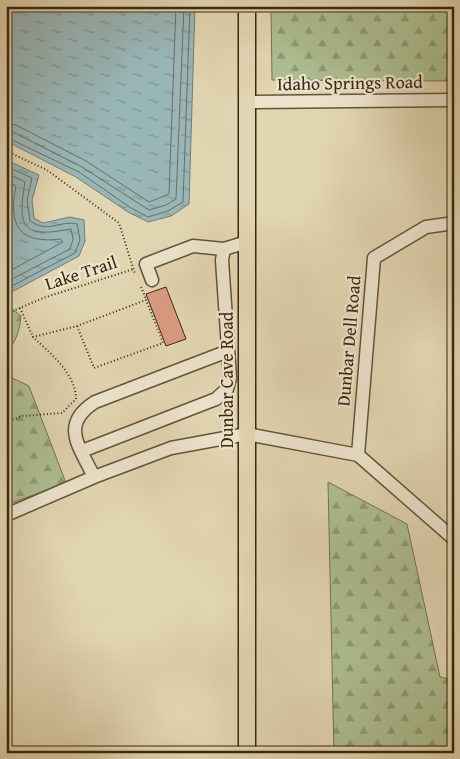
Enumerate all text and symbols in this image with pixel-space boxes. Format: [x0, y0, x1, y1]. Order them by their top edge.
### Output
street label: Idaho Springs Road [277, 68, 423, 97]
street label: Lake Trail [41, 248, 120, 297]
street label: Dunbar Dell Road [329, 274, 368, 407]
street label: Dunbar Cave Road [213, 311, 240, 448]

